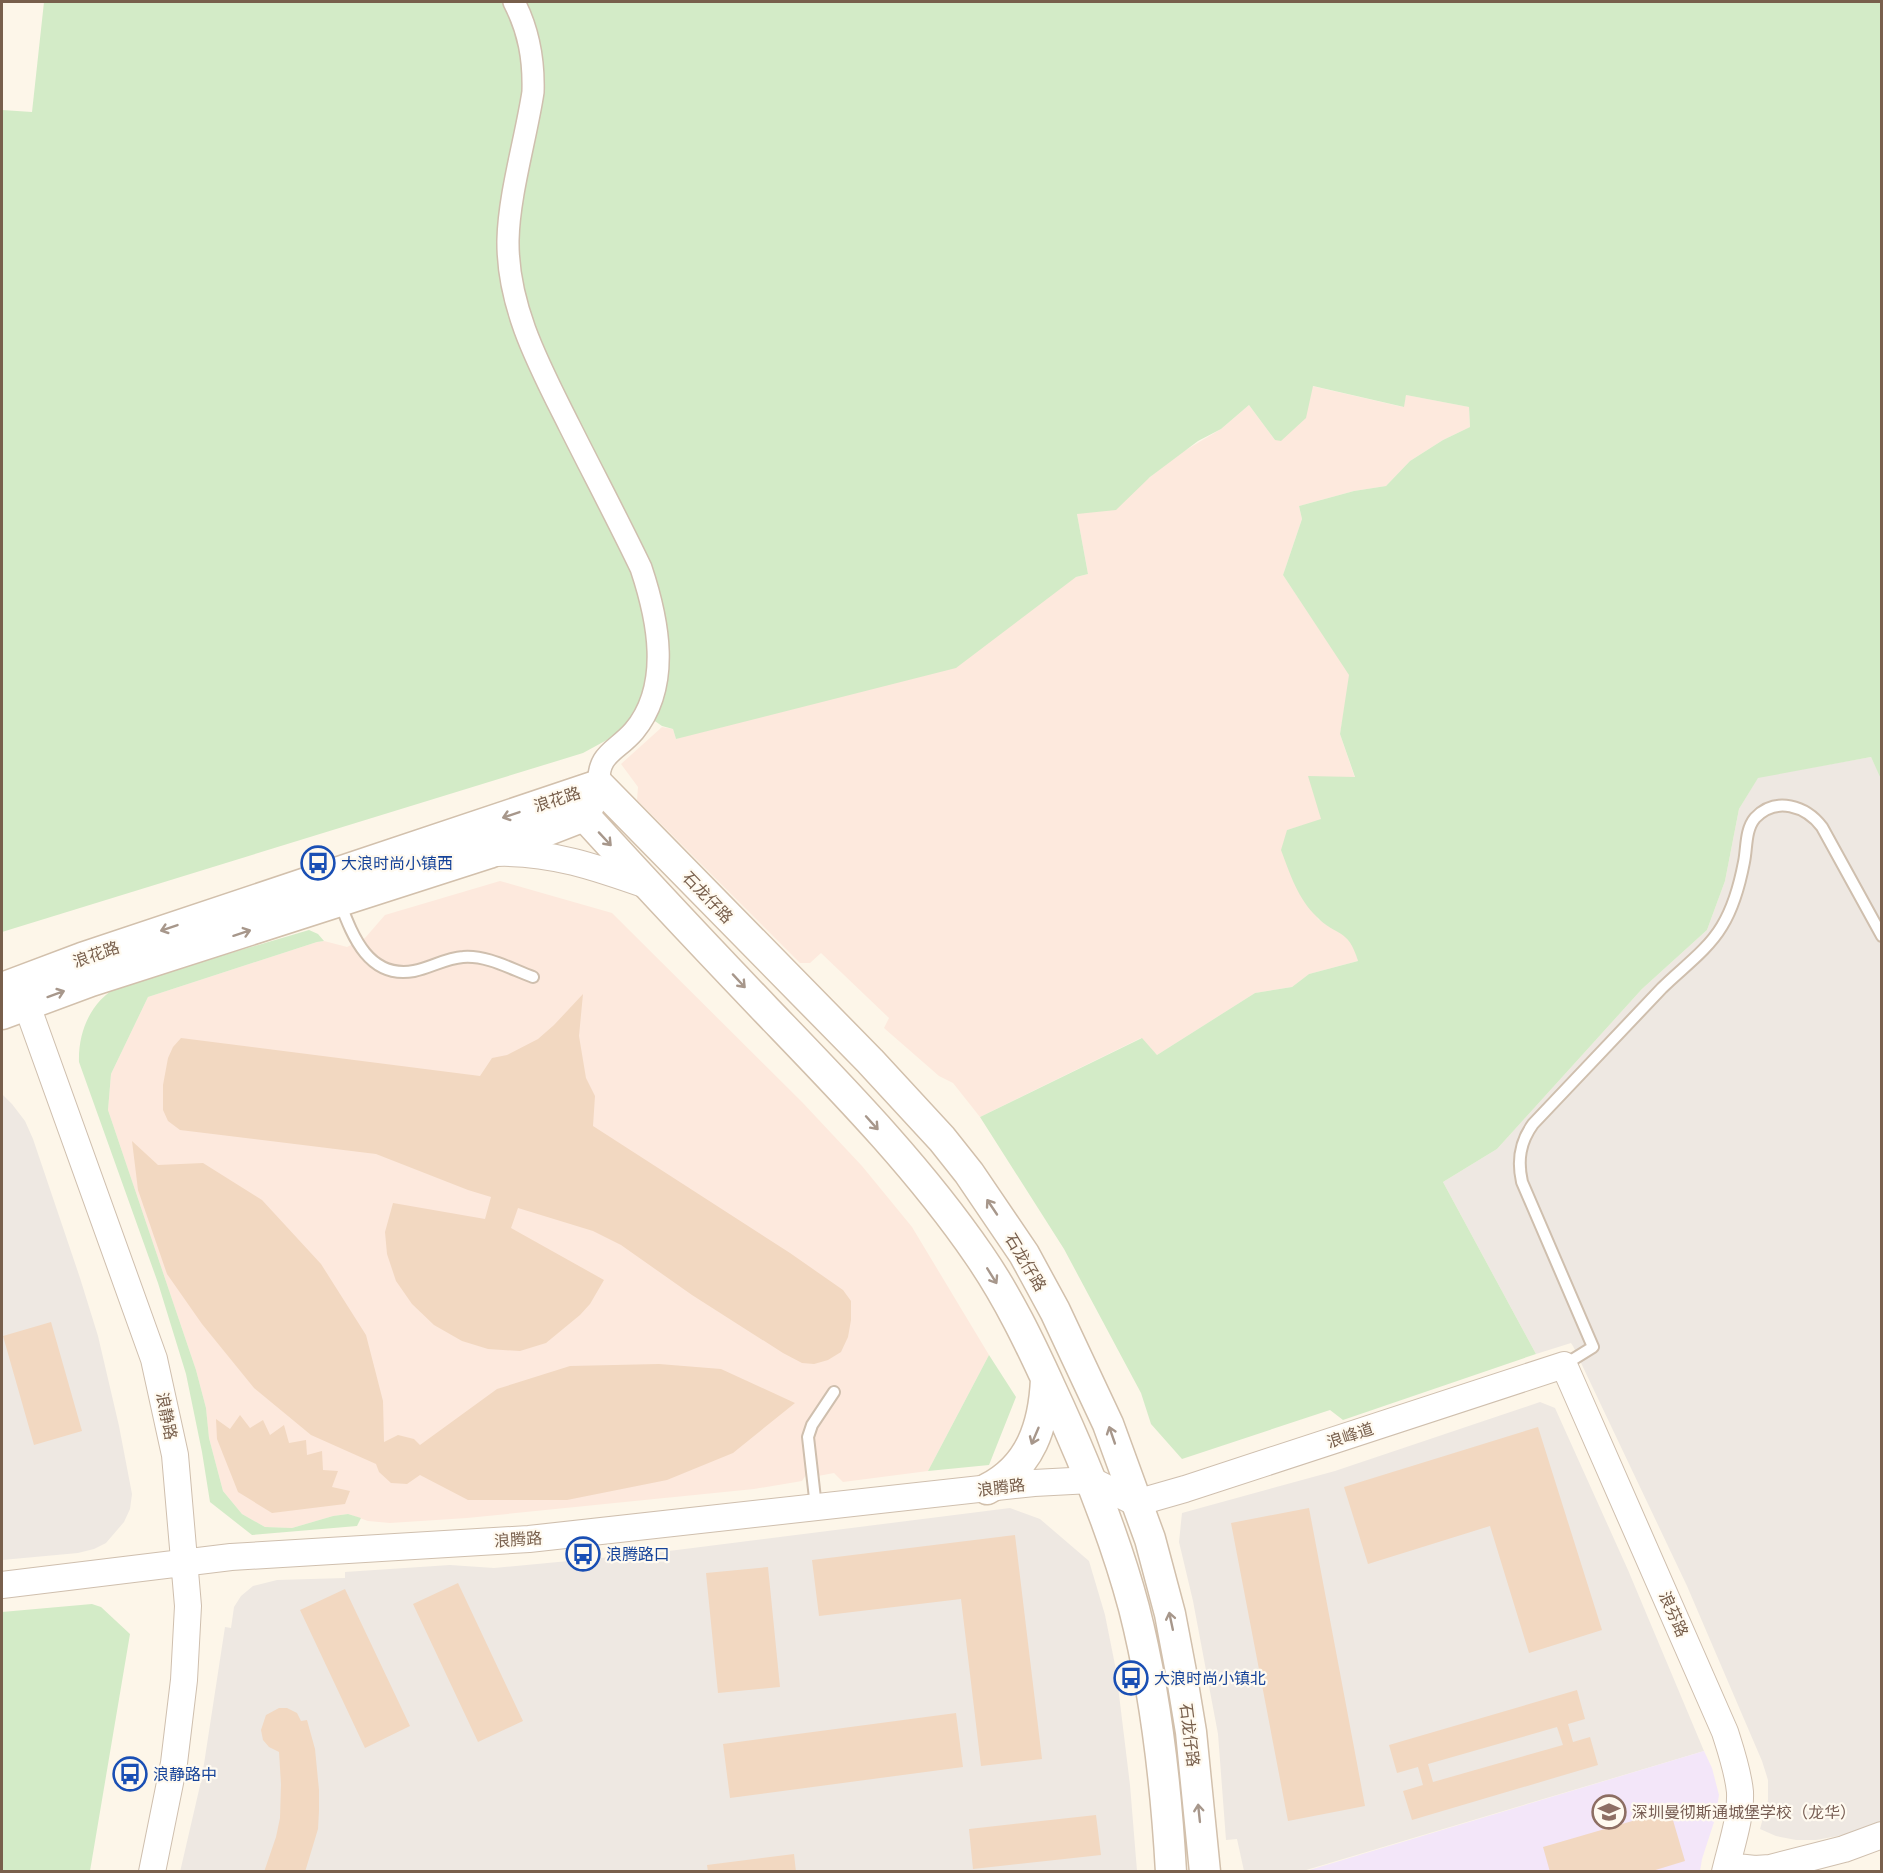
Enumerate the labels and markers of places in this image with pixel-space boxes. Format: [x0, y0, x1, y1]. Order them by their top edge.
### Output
bus stop icon: 大浪时尚小镇西 [300, 845, 336, 881]
place label: 大浪时尚小镇西 [341, 854, 453, 874]
bus stop icon: 浪腾路口 [565, 1536, 601, 1572]
place label: 浪腾路口 [606, 1545, 670, 1565]
bus stop icon: 大浪时尚小镇北 [1113, 1660, 1149, 1696]
place label: 大浪时尚小镇北 [1154, 1669, 1266, 1689]
bus stop icon: 浪静路中 [112, 1756, 148, 1792]
place label: 浪静路中 [153, 1765, 217, 1785]
school or university icon: 深圳曼彻斯通城堡学校（龙华） [1591, 1794, 1627, 1830]
place label: 深圳曼彻斯通城堡学校（龙华） [1632, 1803, 1856, 1823]

